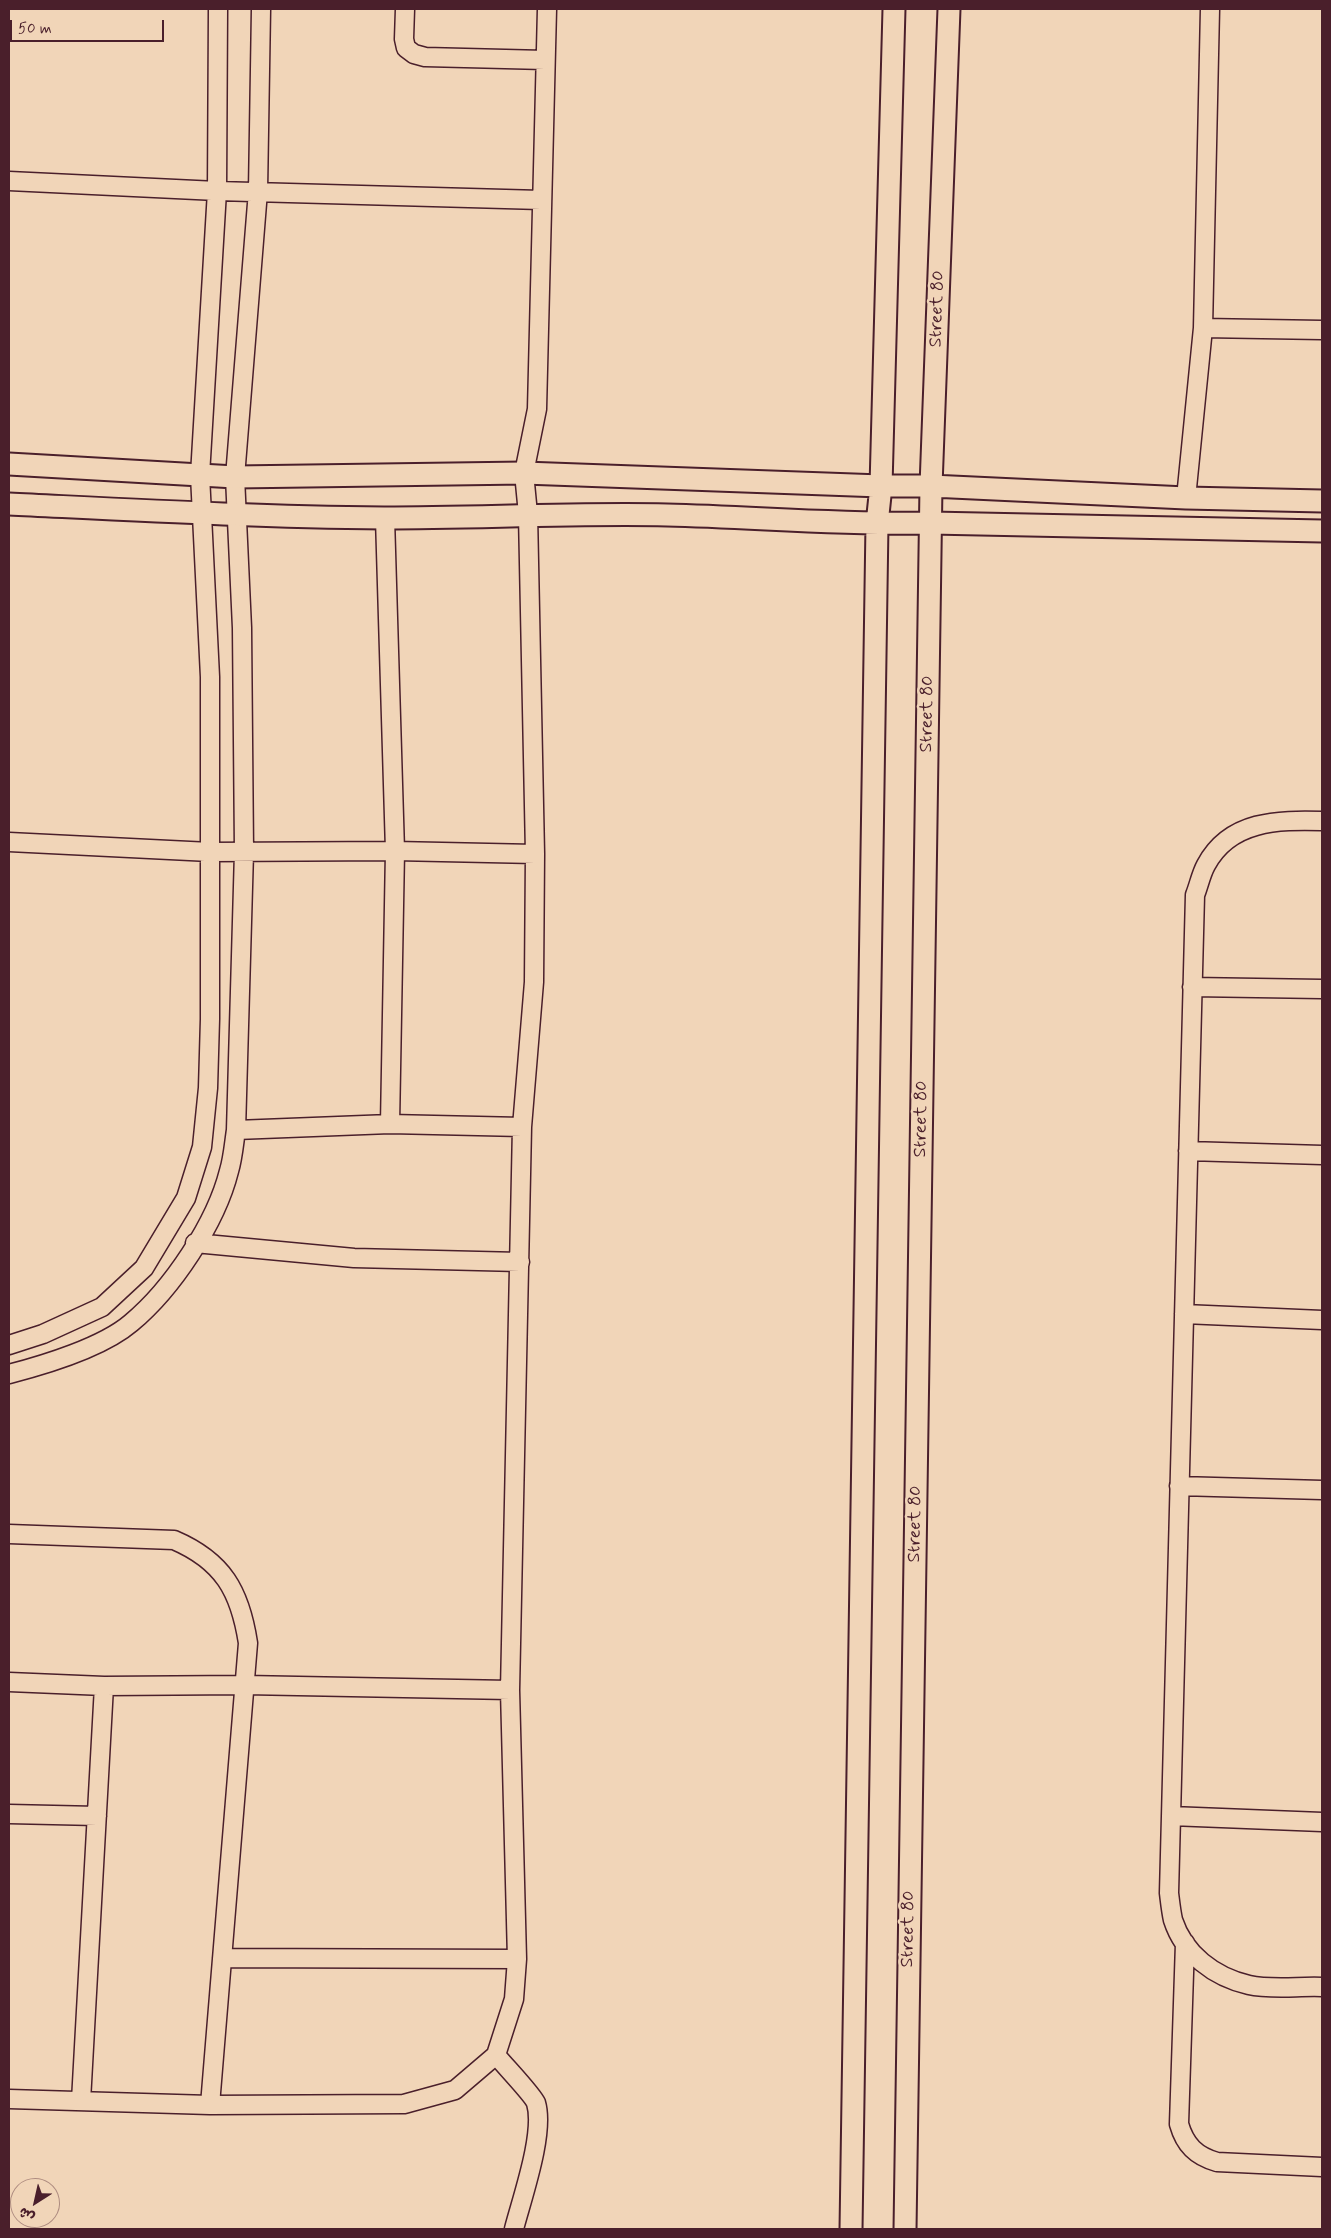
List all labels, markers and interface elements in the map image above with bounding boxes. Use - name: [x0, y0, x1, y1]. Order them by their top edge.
- scale bar: [12, 10, 166, 42]
- text: 50 m: [18, 19, 52, 39]
- street label: Street 80: [926, 270, 950, 348]
- street label: Street 80: [917, 675, 939, 753]
- street label: Street 80: [911, 1080, 933, 1158]
- street label: Street 80: [905, 1485, 927, 1563]
- street label: Street 80: [898, 1890, 920, 1968]
- north arrow: [10, 2178, 60, 2228]
- text: ش: [15, 2203, 38, 2226]

